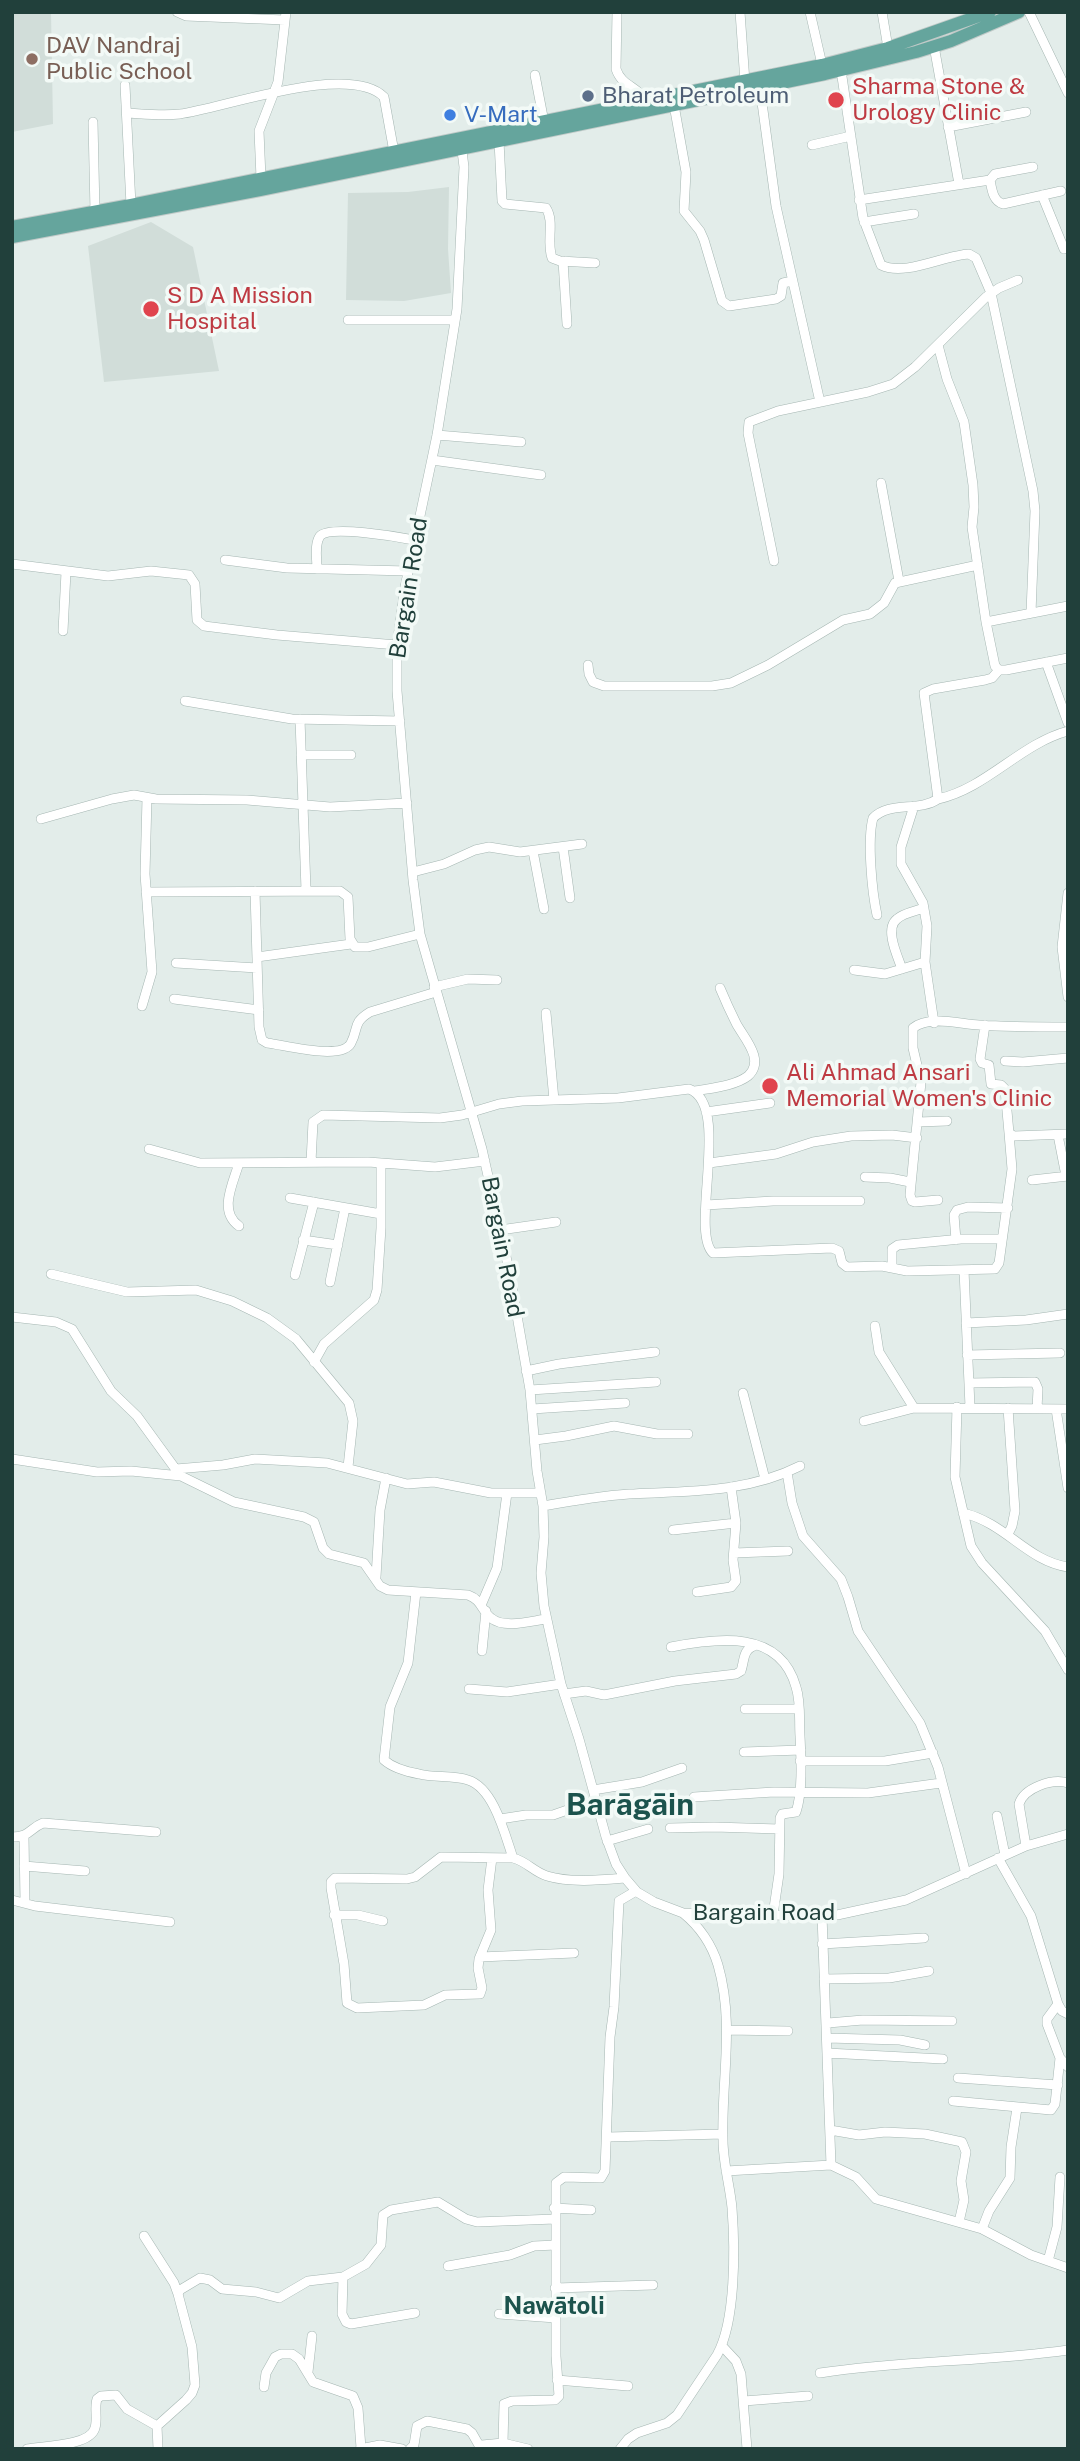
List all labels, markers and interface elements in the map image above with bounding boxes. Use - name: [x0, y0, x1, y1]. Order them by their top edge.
- place label: DAV Nandraj Public School: [46, 32, 192, 86]
- marker: DAV Nandraj Public School: [24, 51, 40, 67]
- place label: Sharma Stone & Urology Clinic: [852, 73, 1025, 127]
- place label: Bharat Petroleum: [602, 82, 789, 110]
- marker: Bharat Petroleum: [580, 88, 596, 104]
- marker: Sharma Stone & Urology Clinic: [826, 90, 846, 110]
- place label: V-Mart: [464, 101, 538, 129]
- marker: V-Mart: [442, 107, 458, 123]
- place label: S D A Mission Hospital: [167, 282, 313, 336]
- marker: S D A Mission Hospital: [141, 299, 161, 319]
- street label: Bargain Road: [384, 515, 434, 661]
- place label: Ali Ahmad Ansari Memorial Women's Clinic: [786, 1059, 1052, 1113]
- marker: Ali Ahmad Ansari Memorial Women's Clinic: [760, 1076, 780, 1096]
- street label: Bargain Road: [475, 1174, 529, 1320]
- district label: Barāgāin: [566, 1788, 694, 1824]
- street label: Bargain Road: [693, 1899, 835, 1927]
- district label: Nawātoli: [503, 2293, 605, 2321]

